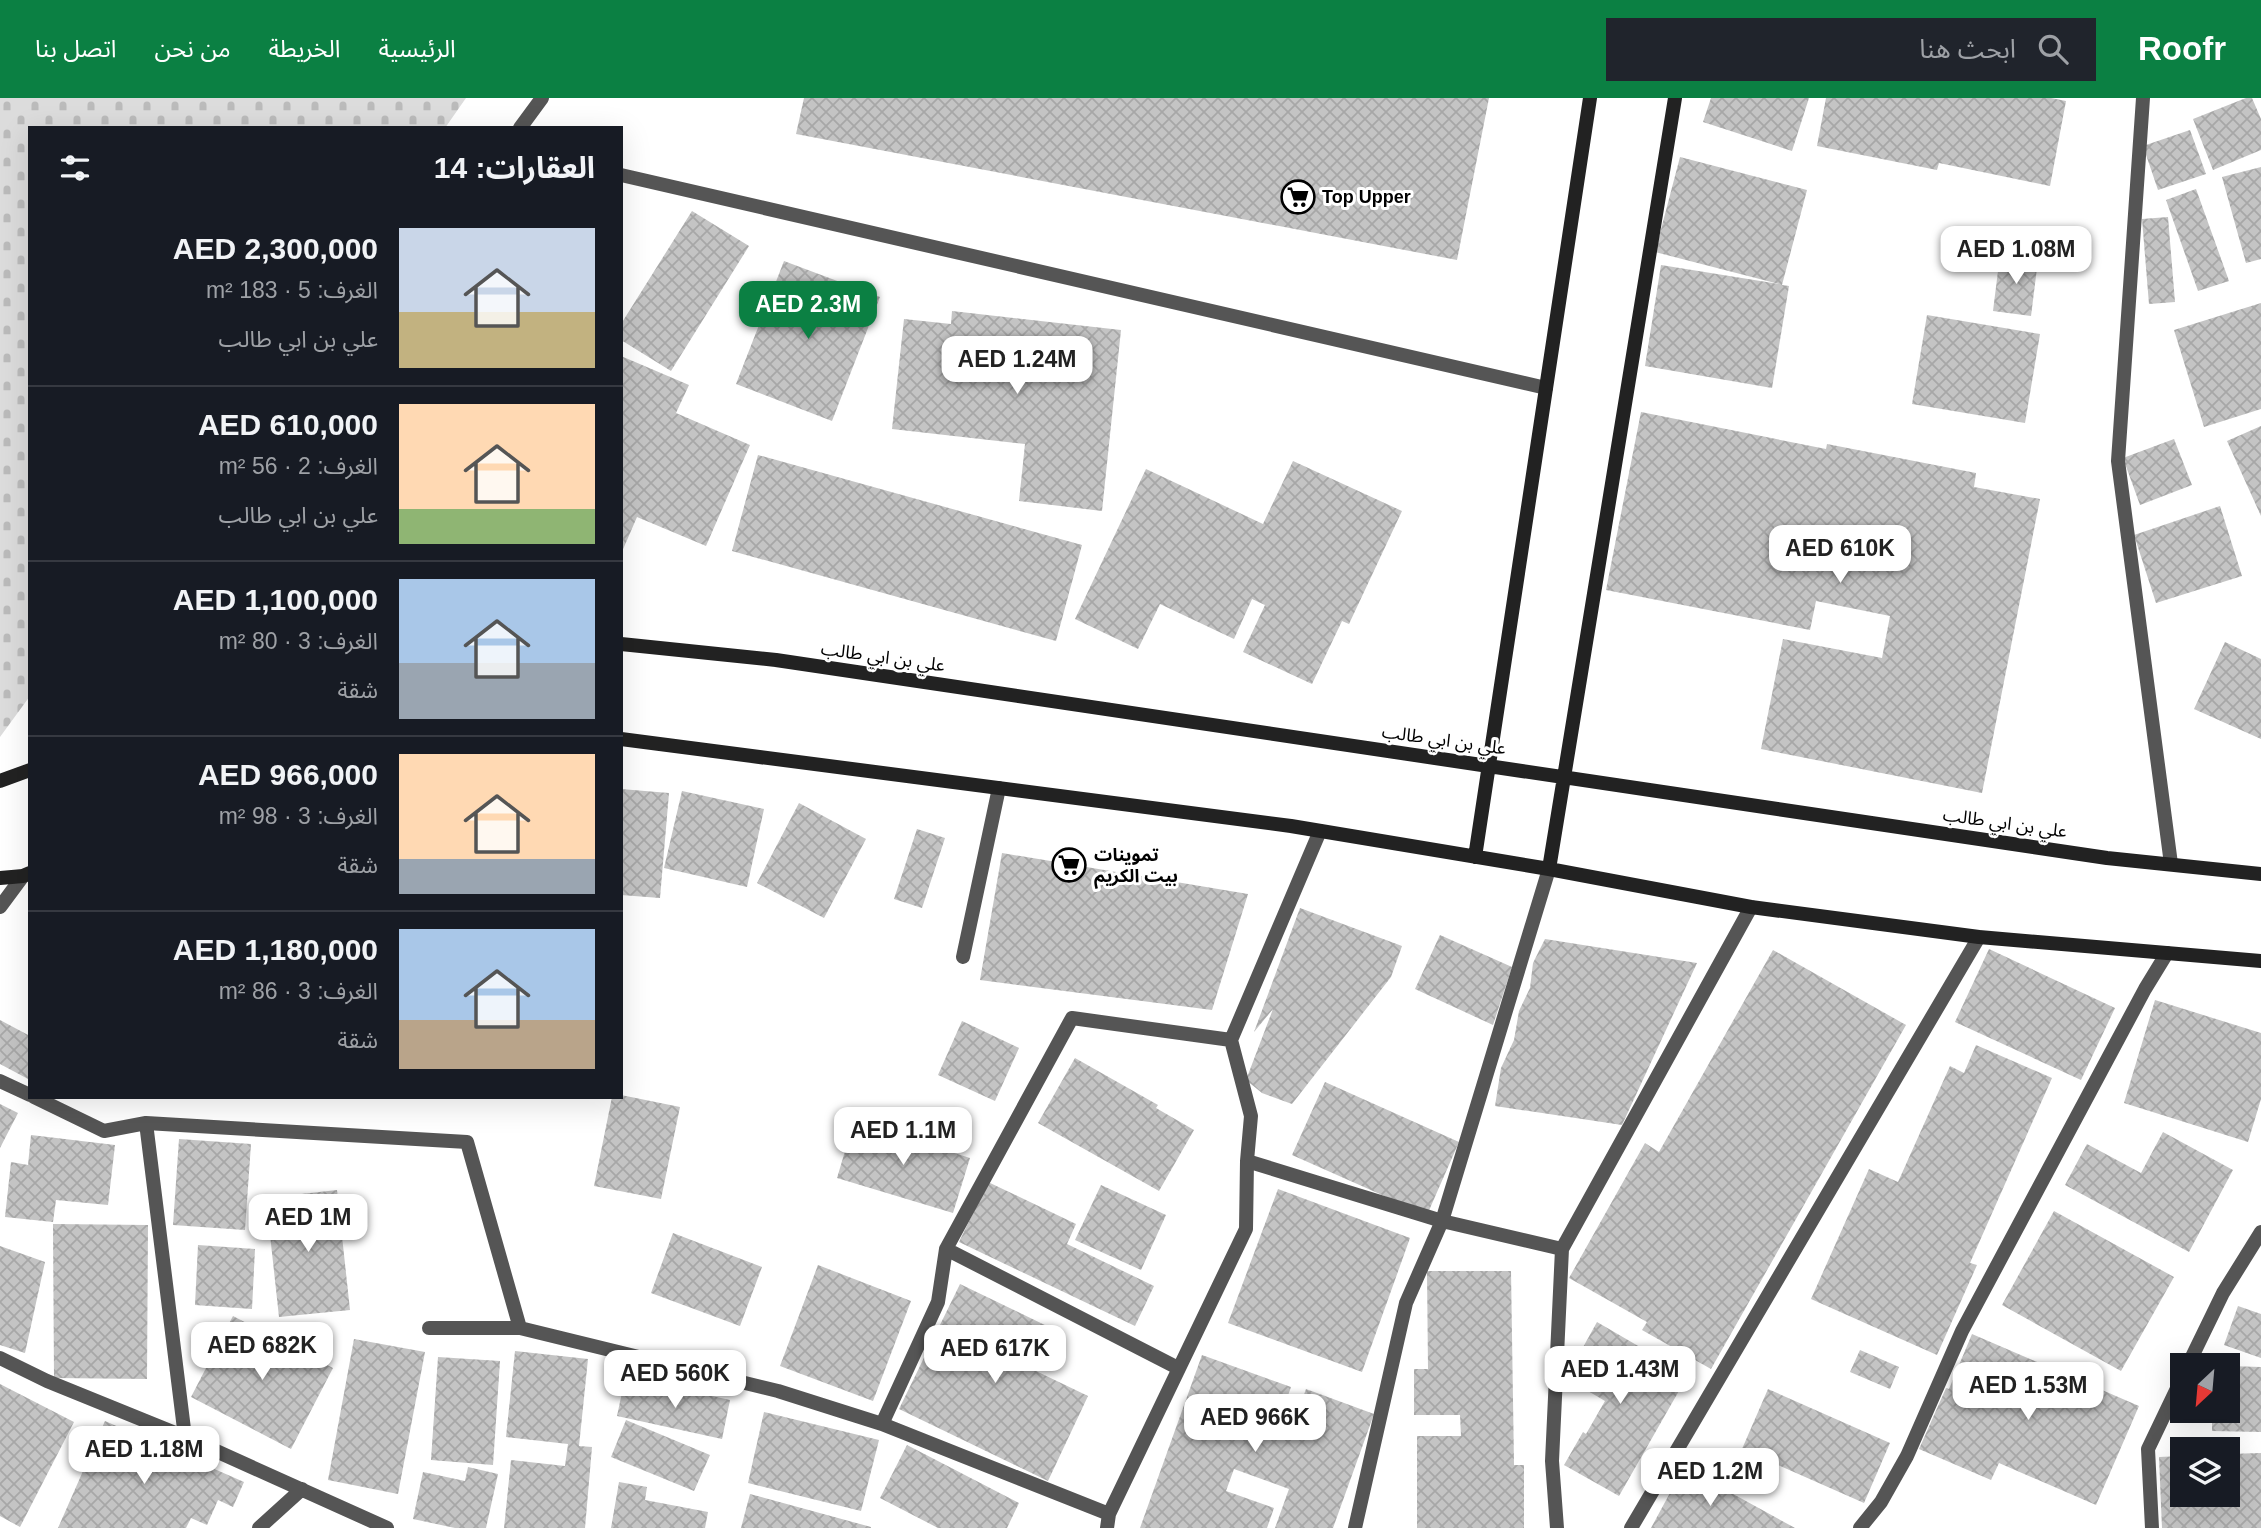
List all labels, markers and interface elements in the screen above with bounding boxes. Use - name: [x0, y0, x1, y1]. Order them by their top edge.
- search box: [1606, 18, 2096, 81]
- icon: search: [2034, 30, 2072, 68]
- text: Roofr: [2138, 30, 2226, 67]
- text: ابحث هنا: [1919, 34, 2016, 64]
- text: اتصل بنا: [35, 35, 117, 62]
- text: من نحن: [155, 35, 231, 62]
- text: الخريطة: [269, 35, 341, 62]
- text: الرئيسية: [379, 35, 456, 62]
- icon: filters: [56, 149, 94, 187]
- text: العقارات: 14: [434, 151, 595, 184]
- supermarket icon: Top Upper: [1279, 178, 1317, 216]
- place label: Top Upper: [1322, 187, 1411, 207]
- pin: AED 1.08M: [1936, 226, 2096, 286]
- text: AED 2,300,000: [173, 232, 378, 265]
- text: AED 1.08M: [1957, 236, 2075, 262]
- icon: home: [455, 256, 539, 340]
- text: الغرف: 5 · 183 m²: [206, 277, 378, 303]
- pin: AED 2.3M: [736, 282, 880, 341]
- text: AED 2.3M: [755, 291, 861, 317]
- text: علي بن ابي طالب: [218, 326, 378, 352]
- pin: AED 1.24M: [937, 336, 1097, 396]
- text: AED 1.24M: [958, 346, 1076, 372]
- text: AED 610,000: [198, 408, 378, 441]
- icon: home: [455, 432, 539, 516]
- text: الغرف: 2 · 56 m²: [219, 453, 378, 479]
- text: علي بن ابي طالب: [218, 502, 378, 528]
- pin: AED 610K: [1768, 526, 1912, 585]
- text: AED 610K: [1785, 535, 1895, 561]
- text: AED 1,100,000: [173, 583, 378, 616]
- icon: home: [455, 607, 539, 691]
- text: الغرف: 3 · 80 m²: [219, 628, 378, 654]
- street label: علي بن ابي طالب: [819, 638, 946, 679]
- text: شقة: [337, 677, 378, 703]
- street label: علي بن ابي طالب: [1380, 721, 1507, 762]
- text: AED 966,000: [198, 758, 378, 791]
- icon: home: [455, 782, 539, 866]
- text: الغرف: 3 · 98 m²: [219, 803, 378, 829]
- street label: علي بن ابي طالب: [1941, 804, 2068, 845]
- place label: تموينات بيت الكريم: [1094, 845, 1178, 889]
- supermarket icon: تموينات بيت الكريم: [1050, 846, 1088, 884]
- text: شقة: [337, 852, 378, 878]
- text: AED 1,180,000: [173, 933, 378, 966]
- icon: home: [455, 957, 539, 1041]
- text: الغرف: 3 · 86 m²: [219, 978, 378, 1004]
- text: شقة: [337, 1027, 378, 1053]
- pin: AED 1.1M: [831, 1108, 975, 1167]
- text: AED 1.1M: [850, 1117, 956, 1143]
- pin: AED 1M: [251, 1194, 365, 1254]
- text: AED 1M: [265, 1204, 351, 1230]
- pin: AED 682K: [190, 1322, 334, 1382]
- pin: AED 617K: [923, 1326, 1067, 1385]
- text: AED 682K: [207, 1332, 317, 1358]
- text: AED 617K: [940, 1335, 1050, 1361]
- pin: AED 1.43M: [1540, 1346, 1700, 1406]
- pin: AED 560K: [603, 1350, 747, 1410]
- north arrow: [2170, 1353, 2240, 1423]
- map controls: [2170, 1353, 2240, 1507]
- text: AED 1.43M: [1561, 1356, 1679, 1382]
- text: AED 560K: [620, 1360, 730, 1386]
- pin: AED 1.53M: [1948, 1362, 2108, 1422]
- text: AED 1.53M: [1969, 1372, 2087, 1398]
- pin: AED 966K: [1183, 1394, 1327, 1454]
- text: AED 966K: [1200, 1404, 1310, 1430]
- pin: AED 1.18M: [64, 1426, 224, 1486]
- text: AED 1.18M: [85, 1436, 203, 1462]
- button: layers: [2170, 1437, 2240, 1507]
- pin: AED 1.2M: [1638, 1448, 1782, 1508]
- text: AED 1.2M: [1657, 1458, 1763, 1484]

